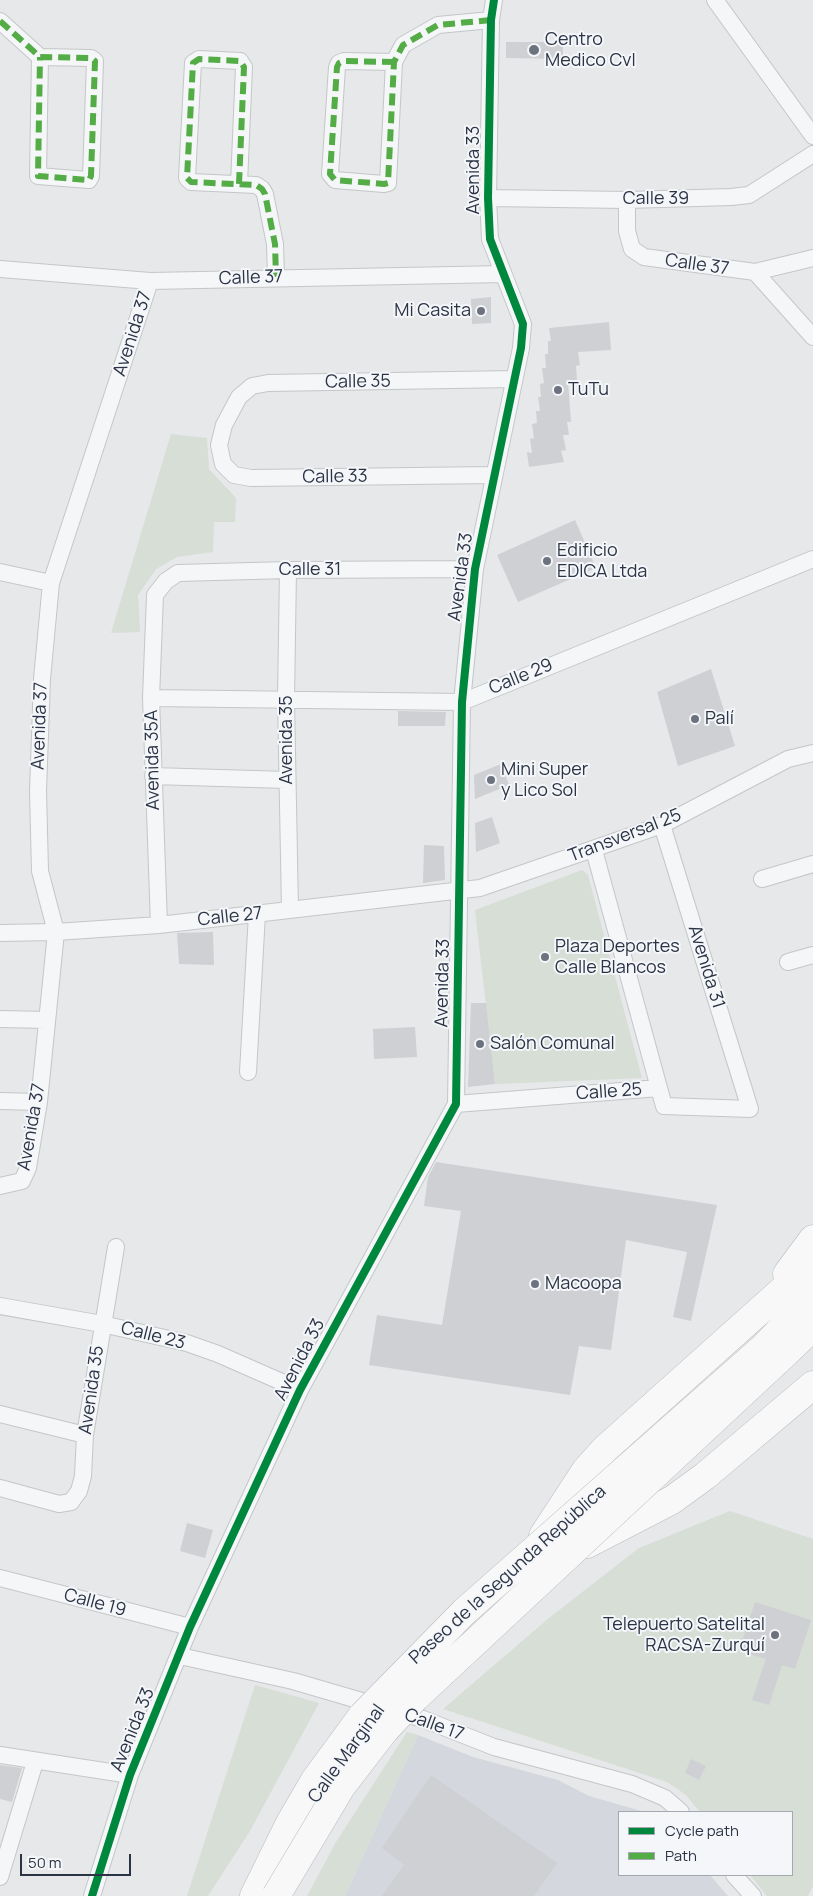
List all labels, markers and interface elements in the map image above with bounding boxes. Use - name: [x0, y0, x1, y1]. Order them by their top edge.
- place label: Centro Medico Cvl: [545, 29, 636, 72]
- marker: Centro Medico Cvl: [527, 43, 541, 57]
- street label: Avenida 33: [463, 126, 485, 214]
- street label: Calle 39: [623, 188, 689, 210]
- street label: Calle 37: [664, 250, 730, 280]
- street label: Calle 37: [218, 266, 284, 290]
- street label: Avenida 37: [109, 289, 157, 379]
- place label: Mi Casita: [394, 300, 471, 322]
- marker: Mi Casita: [475, 305, 487, 317]
- street label: Calle 35: [325, 371, 391, 393]
- place label: TuTu: [568, 379, 609, 401]
- marker: TuTu: [552, 384, 564, 396]
- street label: Calle 33: [302, 466, 368, 488]
- street label: Avenida 33: [444, 532, 478, 622]
- place label: Edificio EDICA Ltda: [557, 540, 647, 582]
- marker: Edificio EDICA Ltda: [541, 555, 553, 567]
- street label: Calle 31: [279, 559, 341, 581]
- street label: Calle 29: [486, 654, 556, 700]
- street label: Avenida 37: [28, 682, 52, 770]
- street label: Avenida 35: [276, 695, 298, 785]
- place label: Palí: [705, 708, 734, 730]
- street label: Avenida 35A: [141, 710, 165, 810]
- marker: Palí: [689, 713, 701, 725]
- place label: Mini Super y Lico Sol: [501, 759, 588, 802]
- marker: Mini Super y Lico Sol: [485, 774, 497, 786]
- street label: Transversal 25: [566, 805, 684, 867]
- street label: Calle 27: [197, 903, 263, 931]
- street label: Avenida 31: [683, 923, 729, 1011]
- place label: Plaza Deportes Calle Blancos: [555, 936, 680, 979]
- street label: Avenida 33: [431, 938, 455, 1028]
- marker: Plaza Deportes Calle Blancos: [539, 951, 551, 963]
- place label: Salón Comunal: [490, 1033, 615, 1055]
- marker: Salón Comunal: [474, 1038, 486, 1050]
- street label: Calle 25: [575, 1079, 643, 1105]
- street label: Avenida 37: [14, 1082, 50, 1172]
- place label: Macoopa: [545, 1273, 622, 1295]
- marker: Macoopa: [529, 1278, 541, 1290]
- street label: Avenida 33: [270, 1316, 330, 1404]
- street label: Calle 23: [119, 1318, 187, 1354]
- street label: Avenida 35: [75, 1344, 109, 1436]
- street label: Paseo de la Segunda República: [405, 1481, 611, 1669]
- street label: Calle 19: [61, 1584, 129, 1622]
- place label: Telepuerto Satelital RACSA-Zurquí: [603, 1614, 765, 1656]
- marker: Telepuerto Satelital RACSA-Zurquí: [769, 1629, 781, 1641]
- street label: Avenida 33: [106, 1685, 160, 1775]
- street label: Calle Marginal: [304, 1701, 390, 1807]
- street label: Calle 17: [401, 1704, 467, 1746]
- legend: [618, 1811, 793, 1876]
- text: Cycle path: [665, 1820, 739, 1841]
- scale bar: [22, 1844, 134, 1876]
- text: Path: [665, 1845, 697, 1866]
- text: 50 m: [28, 1852, 62, 1873]

